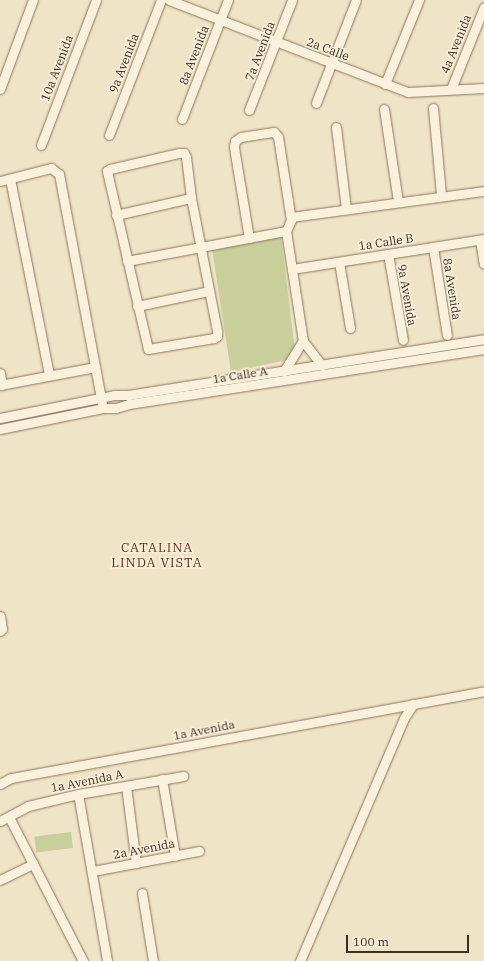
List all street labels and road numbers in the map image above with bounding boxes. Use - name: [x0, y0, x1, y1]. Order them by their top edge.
- street label: 4a Avenida: [438, 12, 474, 76]
- street label: 7a Avenida: [242, 19, 278, 83]
- street label: 8a Avenida: [176, 23, 212, 87]
- street label: 9a Avenida: [106, 31, 142, 95]
- street label: 10a Avenida: [38, 33, 76, 103]
- street label: 2a Calle: [305, 34, 351, 64]
- street label: 1a Calle B: [358, 231, 414, 253]
- street label: 8a Avenida: [440, 257, 464, 321]
- street label: 9a Avenida: [394, 263, 420, 327]
- street label: 1a Calle A: [212, 364, 268, 386]
- street label: 1a Avenida: [172, 717, 236, 743]
- street label: 1a Avenida A: [50, 767, 124, 795]
- street label: 2a Avenida: [112, 836, 176, 862]

